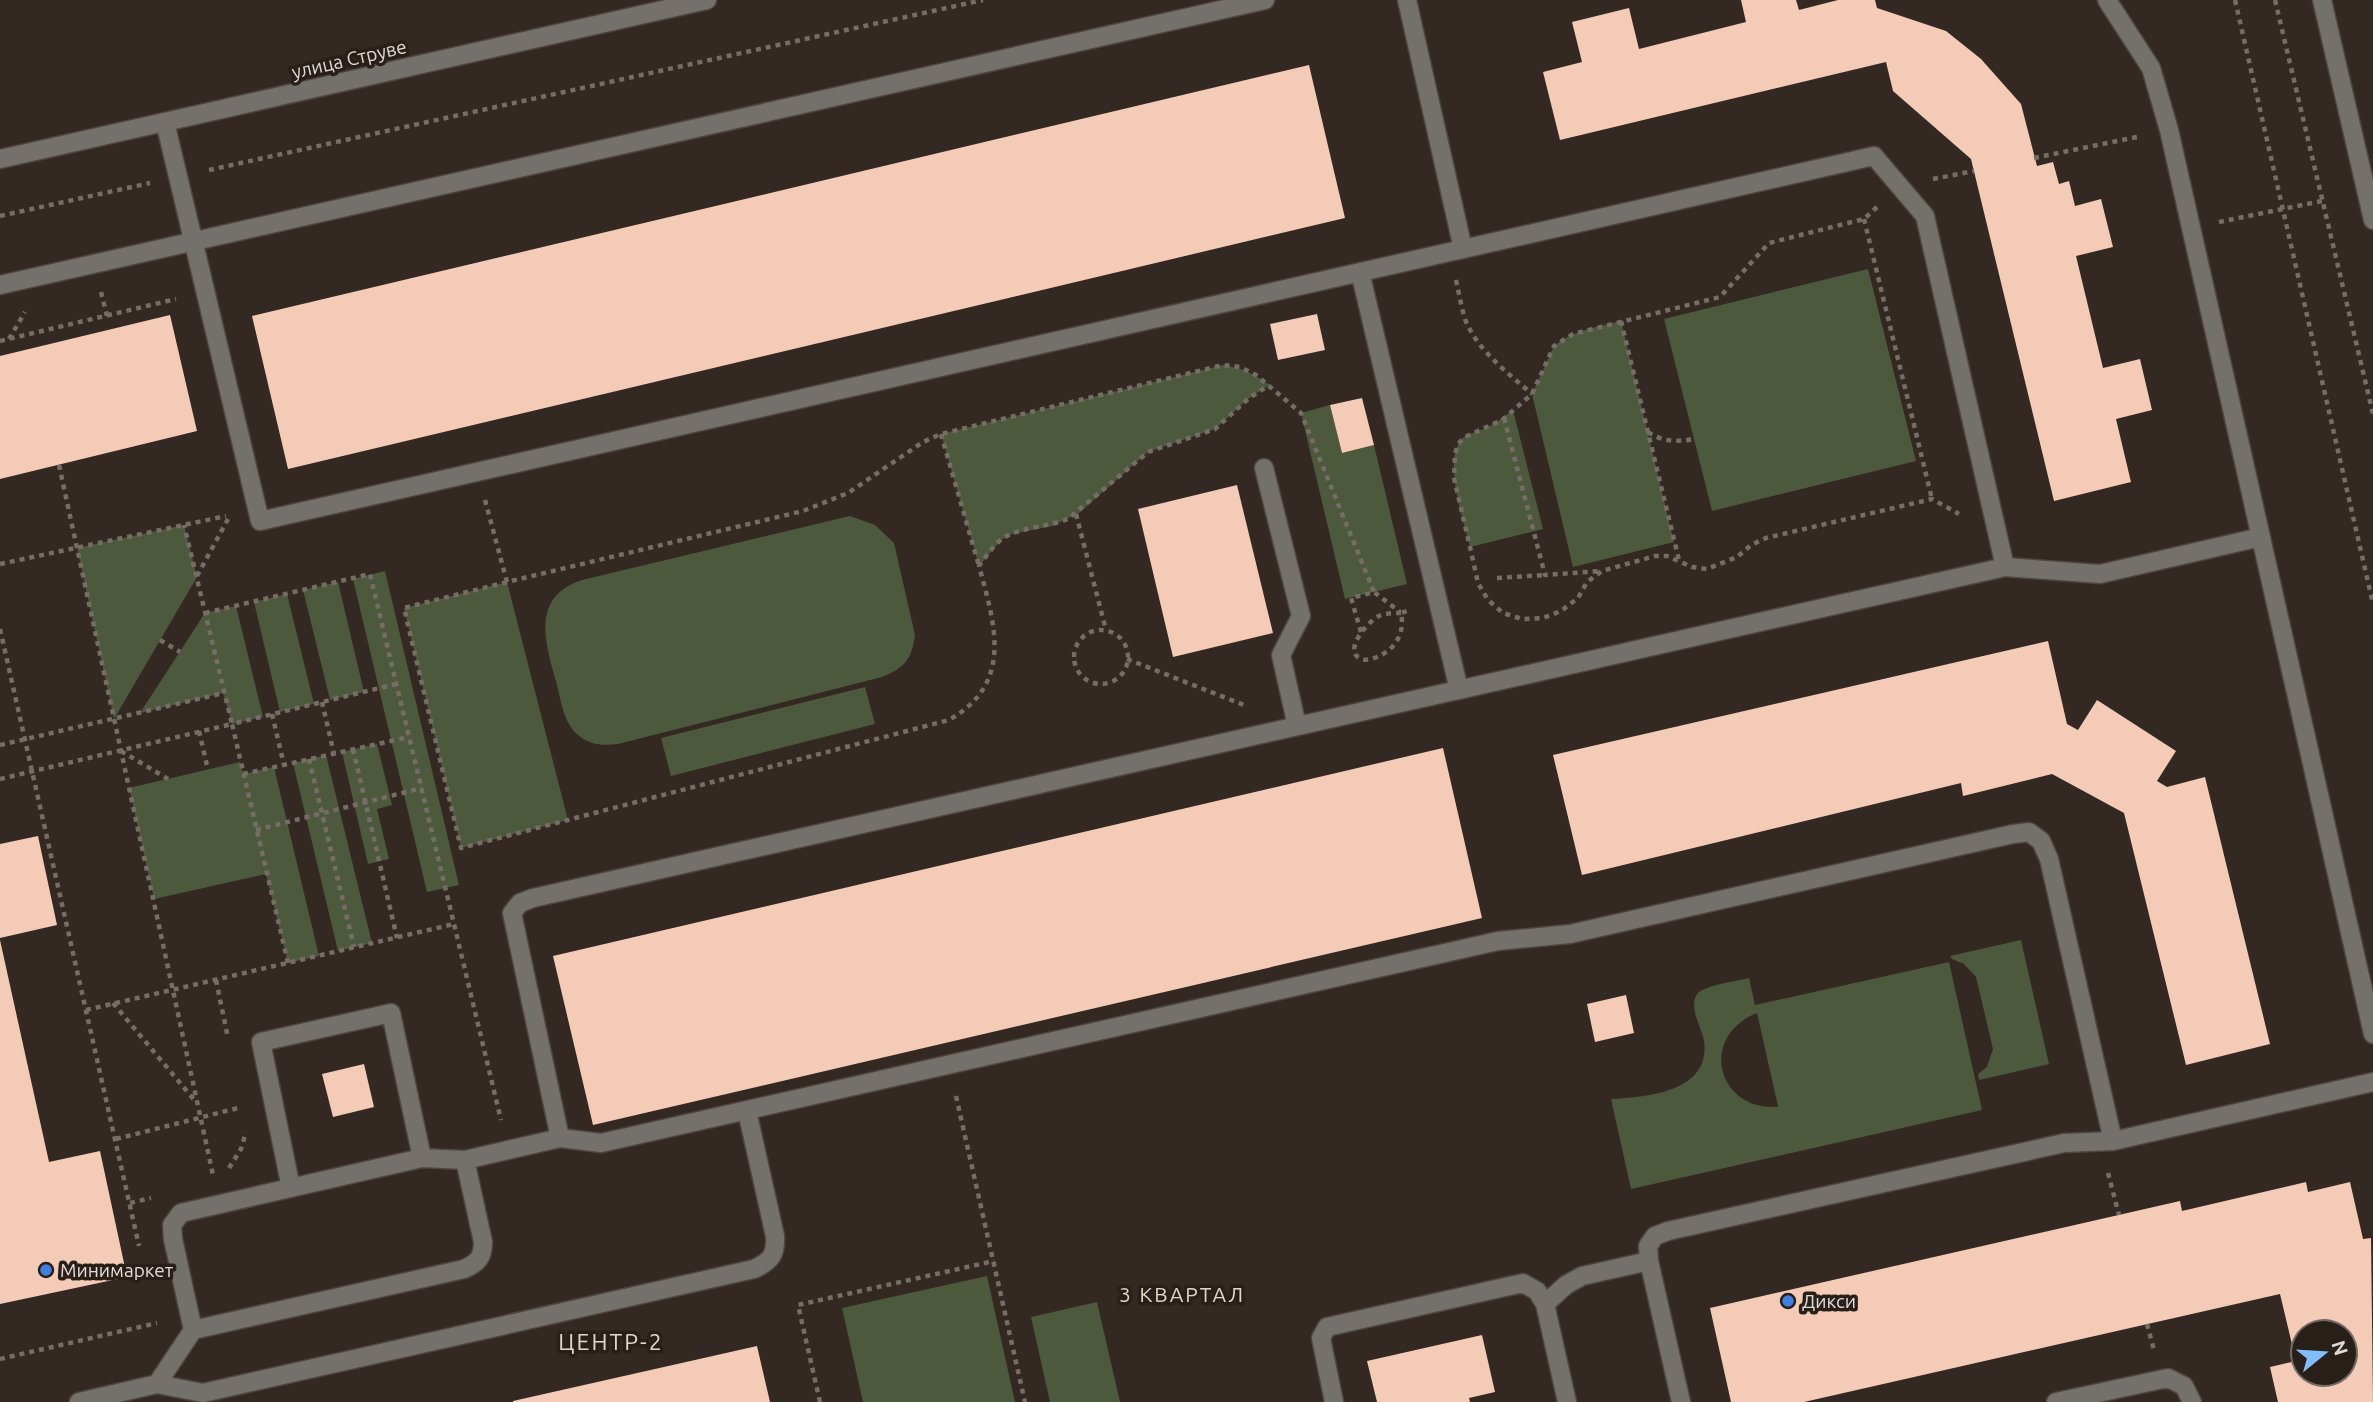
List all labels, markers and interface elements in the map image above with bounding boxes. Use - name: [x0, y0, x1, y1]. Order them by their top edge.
- street label: улица Струве: [289, 35, 409, 83]
- place label: Минимаркет: [60, 1259, 174, 1281]
- marker: Минимаркет: [38, 1262, 54, 1278]
- district label: 3 КВАРТАЛ: [1119, 1282, 1245, 1306]
- place label: Дикси: [1802, 1290, 1856, 1312]
- marker: Дикси: [1780, 1293, 1796, 1309]
- north arrow: [2289, 1318, 2359, 1388]
- district label: ЦЕНТР-2: [558, 1329, 664, 1354]
- text: N: [2328, 1338, 2353, 1358]

